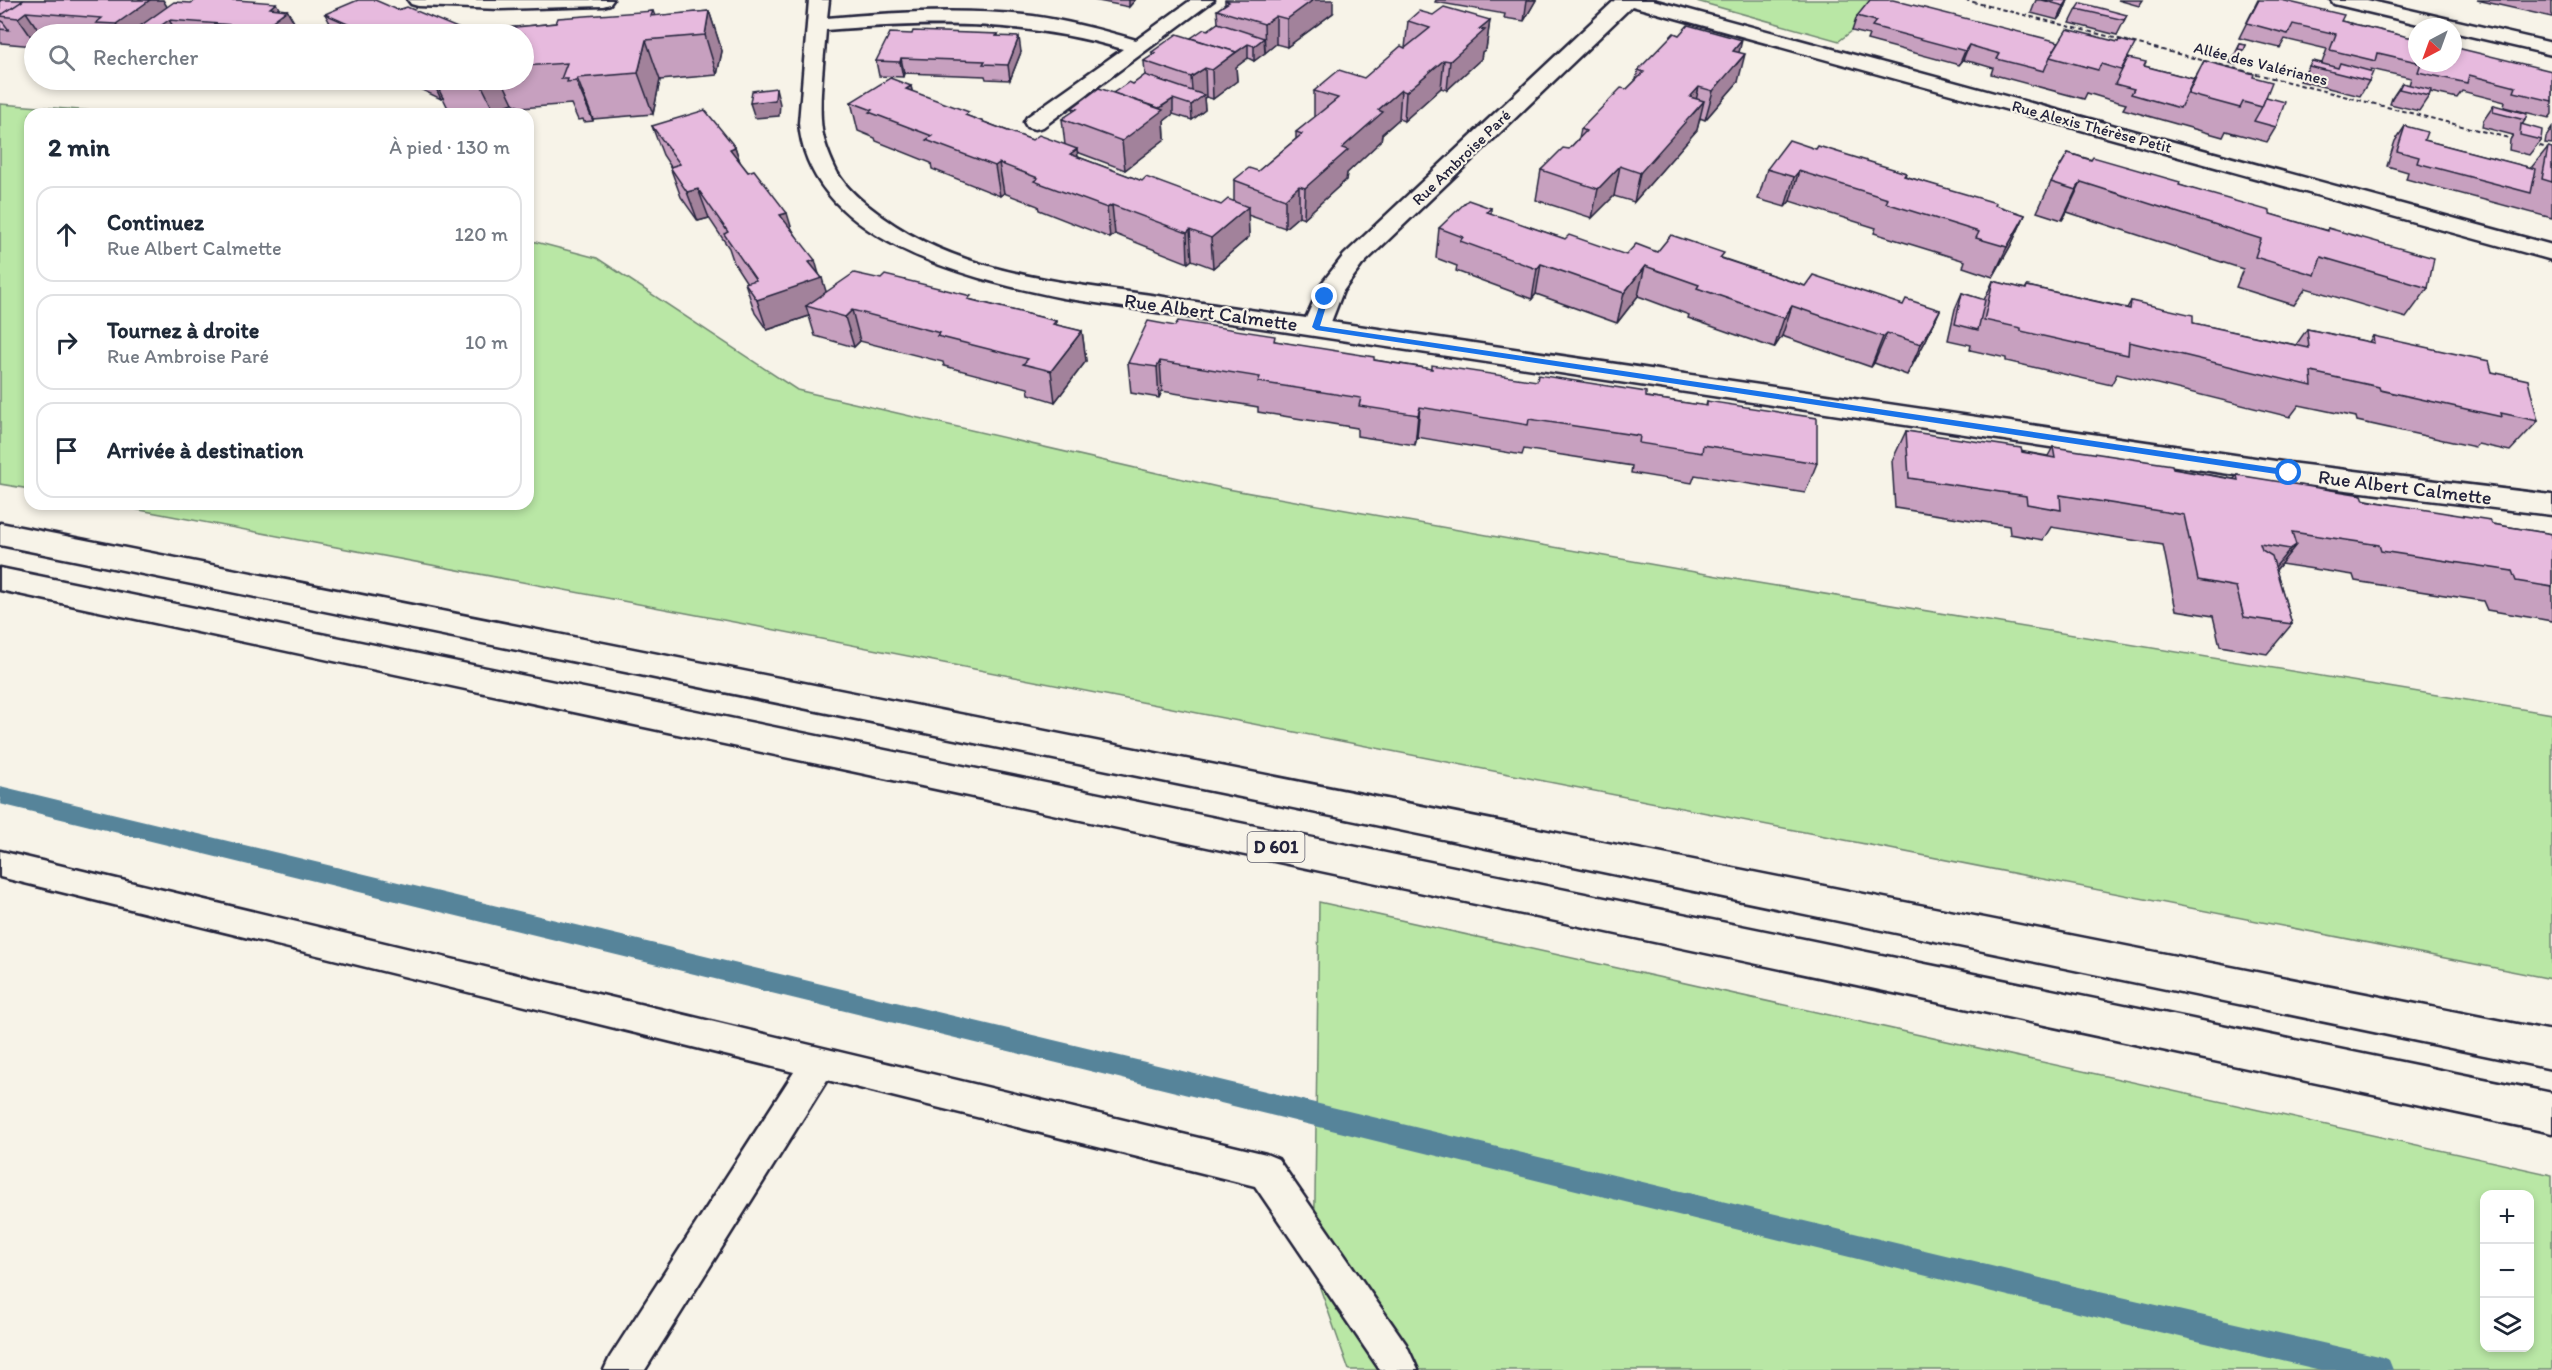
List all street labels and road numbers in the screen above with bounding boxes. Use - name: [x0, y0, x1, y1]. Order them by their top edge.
- street label: Allée des Valérianes: [2192, 38, 2330, 89]
- street label: Rue Alexis Thérèse Petit: [2010, 96, 2174, 157]
- street label: Rue Ambroise Paré: [1408, 105, 1515, 209]
- street label: Rue Albert Calmette: [1123, 288, 1299, 336]
- street label: Rue Albert Calmette: [2317, 464, 2493, 510]
- road number: D 601: [1248, 832, 1304, 862]

